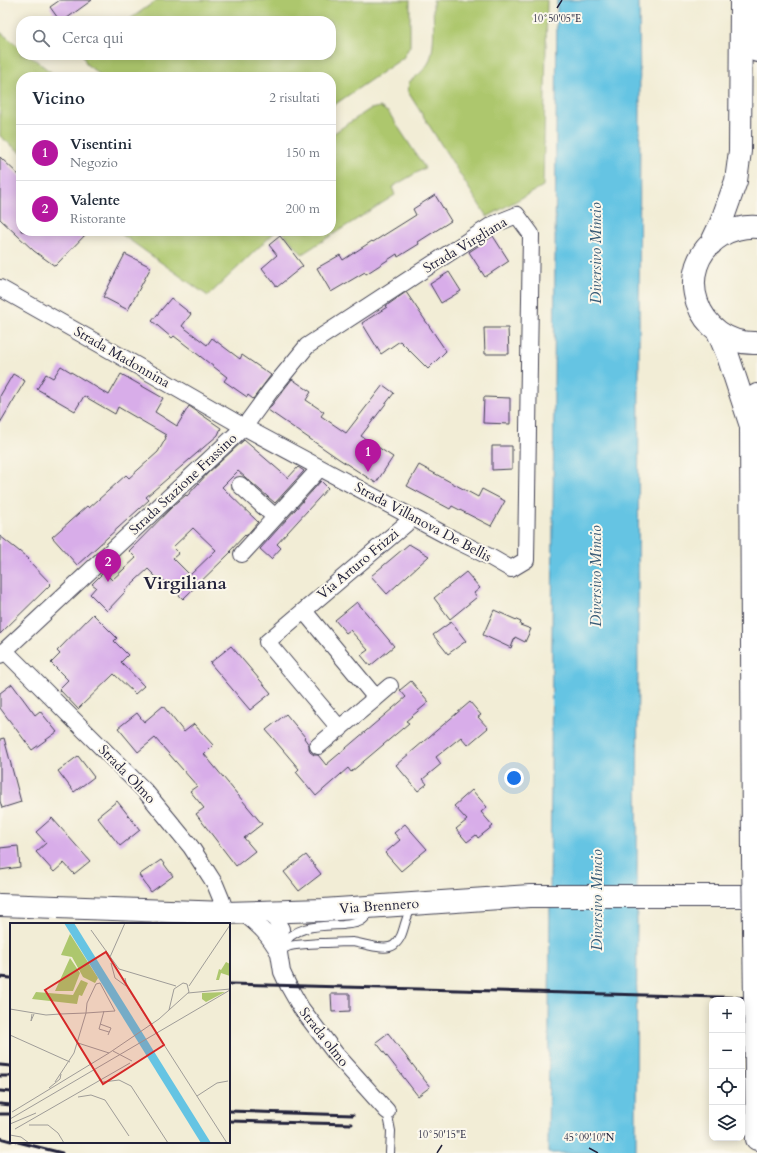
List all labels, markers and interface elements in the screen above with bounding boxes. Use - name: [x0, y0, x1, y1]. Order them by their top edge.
- text: 10°50'05"E: [533, 12, 581, 26]
- search box: [16, 16, 336, 60]
- icon: search: [30, 27, 52, 49]
- text: Cerca qui: [62, 28, 124, 48]
- text: Vicino: [32, 87, 85, 110]
- text: 2 risultati: [269, 89, 320, 107]
- text: Visentini: [70, 134, 132, 154]
- text: 1: [42, 144, 48, 162]
- text: 150 m: [286, 144, 320, 162]
- text: Negozio: [70, 154, 118, 172]
- text: Valente: [70, 190, 120, 210]
- text: 2: [42, 200, 48, 218]
- text: 200 m: [286, 200, 320, 218]
- water label: Diversivo Mincio: [586, 202, 606, 304]
- text: Ristorante: [70, 210, 126, 228]
- street label: Strada Virgliana: [420, 212, 510, 278]
- street label: Strada Madonnina: [70, 322, 174, 392]
- street label: Strada Stazione Frassino: [125, 429, 241, 539]
- pin: 1: [355, 439, 381, 472]
- street label: Strada Villanova De Bellis: [351, 478, 495, 566]
- street label: Via Arturo Frizzi: [313, 524, 403, 604]
- water label: Diversivo Mincio: [586, 525, 606, 627]
- pin: 2: [95, 549, 121, 582]
- district label: Virgiliana: [143, 571, 227, 596]
- street label: Strada Olmo: [94, 740, 160, 808]
- your location: [504, 768, 524, 788]
- water label: Diversivo Mincio: [587, 849, 607, 951]
- street label: Via Brennero: [338, 894, 420, 918]
- inset map: [10, 923, 230, 1143]
- map controls: [709, 997, 745, 1141]
- button: +: [709, 997, 745, 1033]
- street label: Strada olmo: [295, 1003, 353, 1071]
- button: −: [709, 1033, 745, 1069]
- button: locate: [709, 1069, 745, 1105]
- button: layers: [709, 1105, 745, 1141]
- text: 10°50'15"E: [418, 1128, 466, 1142]
- text: 45°09'10"N: [564, 1131, 615, 1145]

